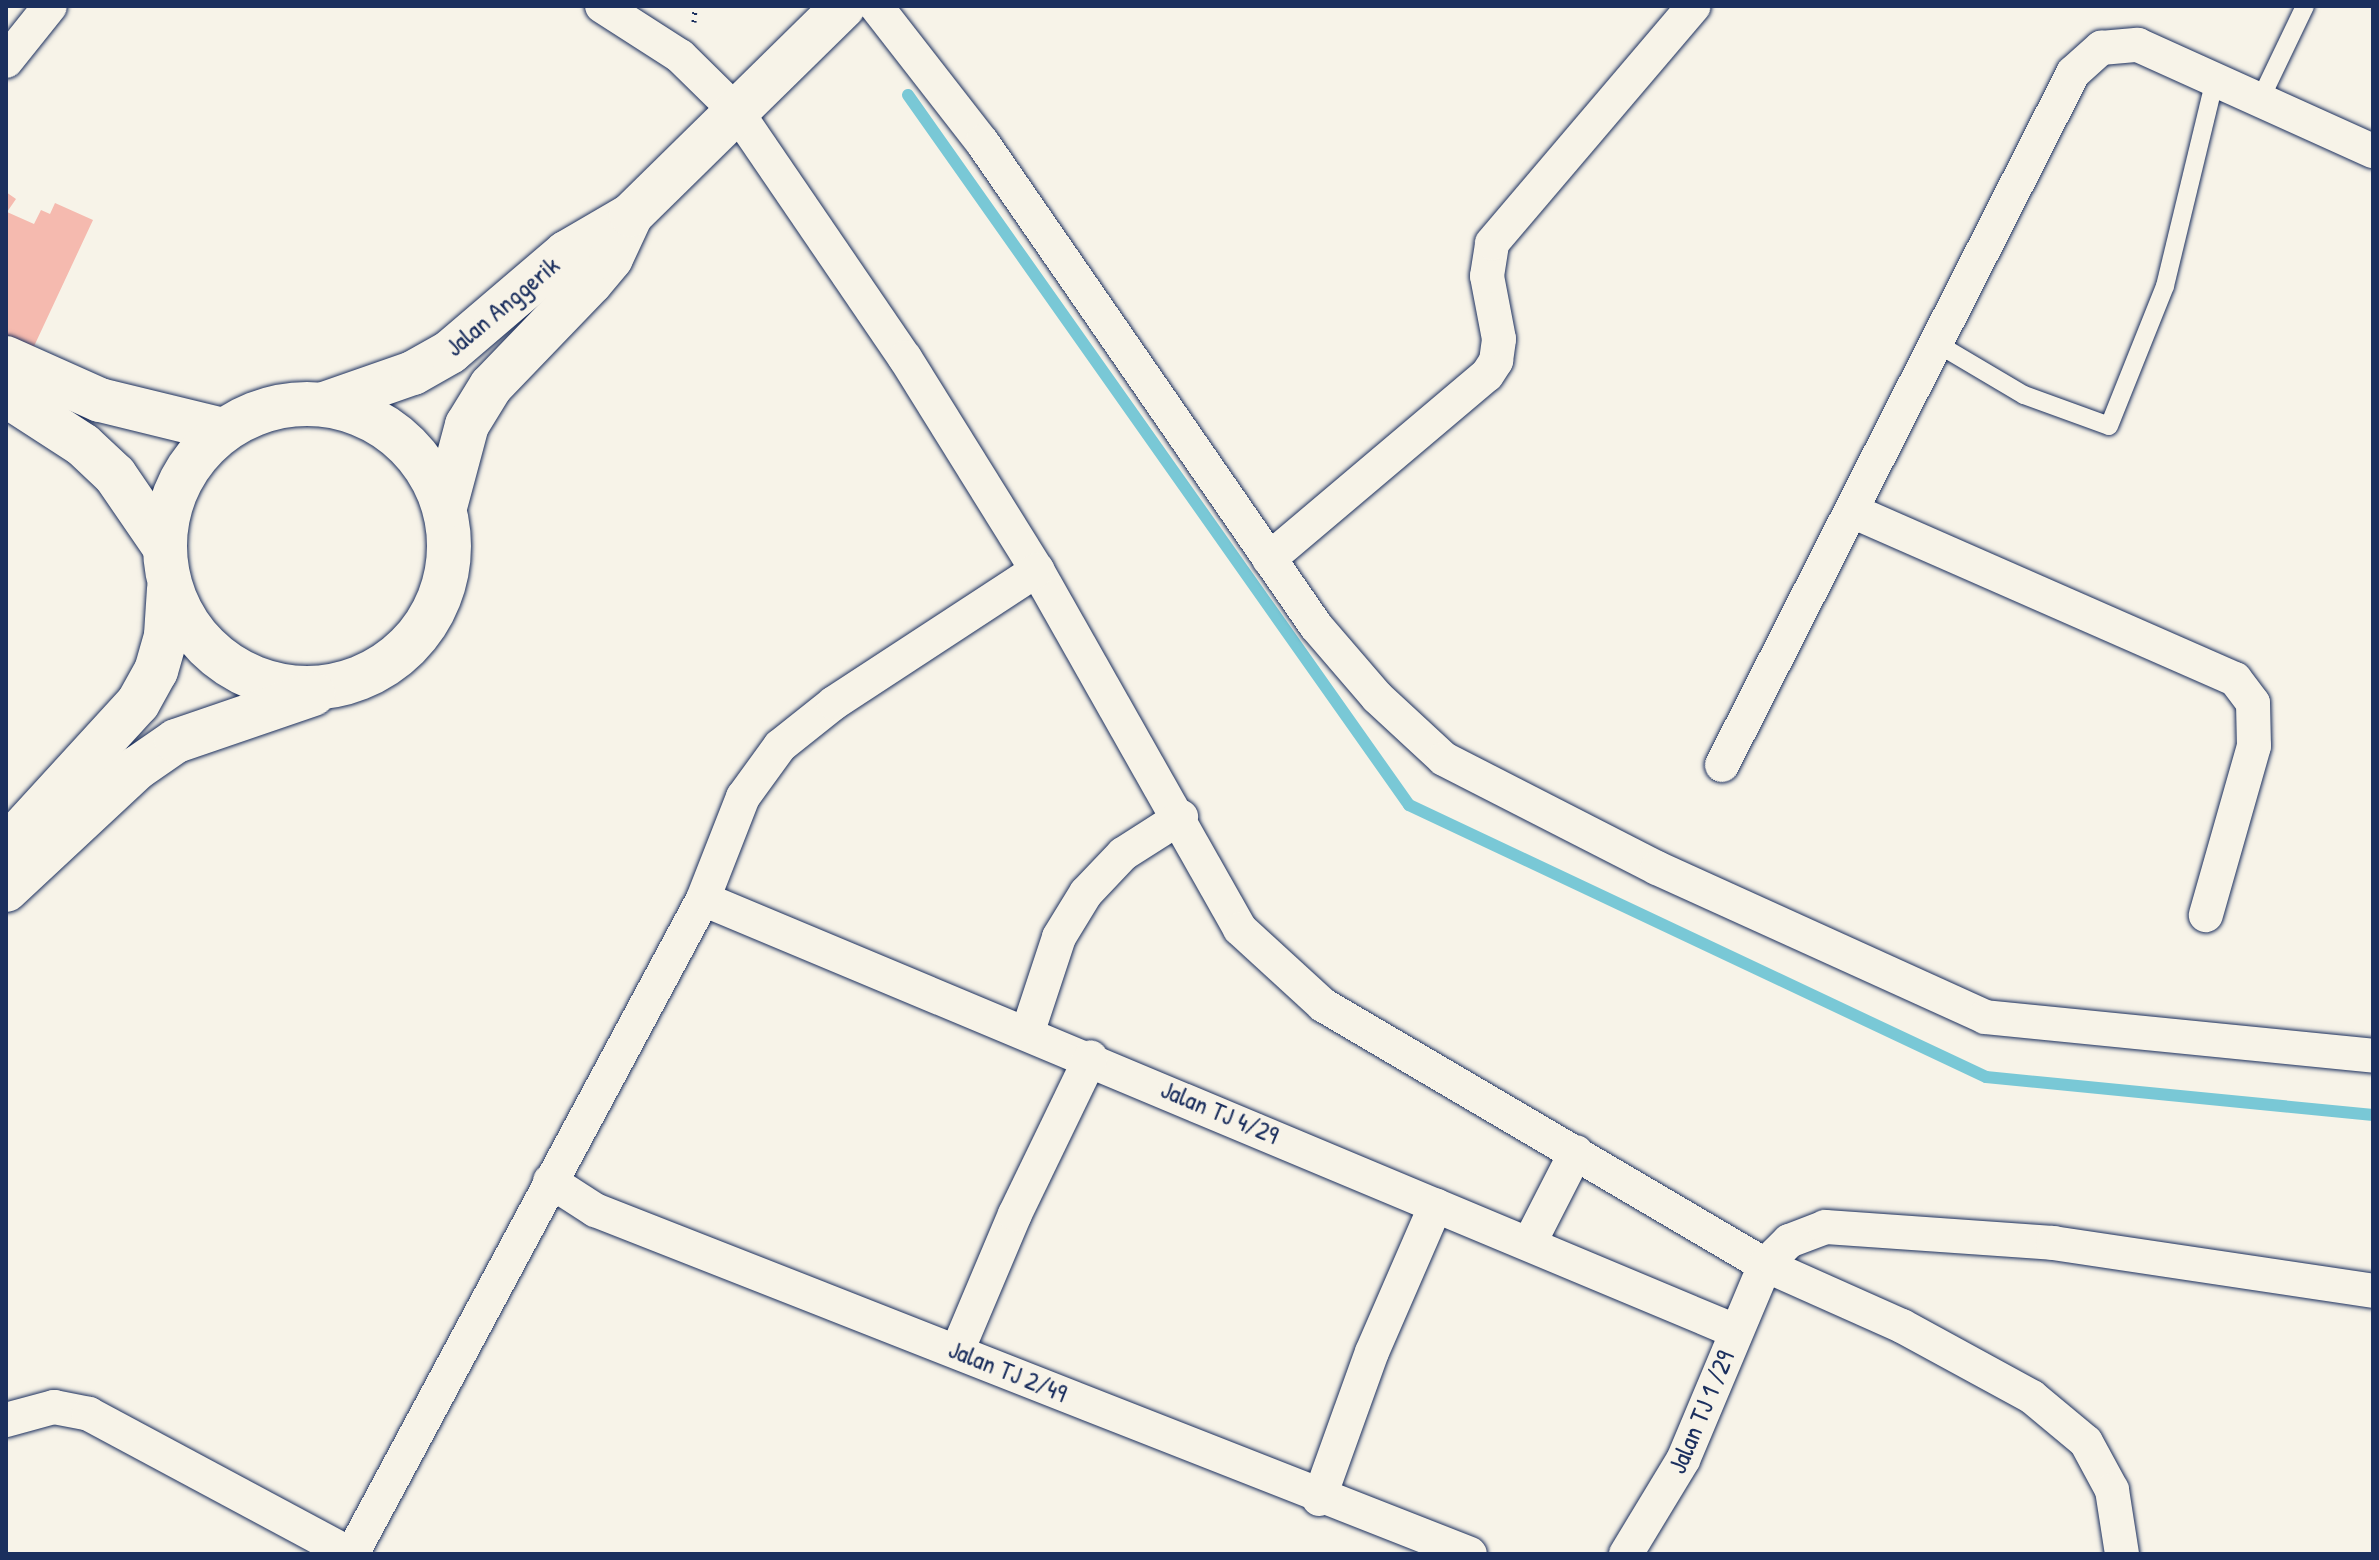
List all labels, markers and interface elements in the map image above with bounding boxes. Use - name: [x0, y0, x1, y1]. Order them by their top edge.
- street label: Jalan Anggerik: [439, 249, 565, 363]
- street label: Jalan TJ 4/29: [1156, 1073, 1284, 1151]
- street label: Jalan TJ 2/49: [944, 1333, 1072, 1409]
- street label: Jalan TJ 1 /29: [1661, 1346, 1741, 1478]

